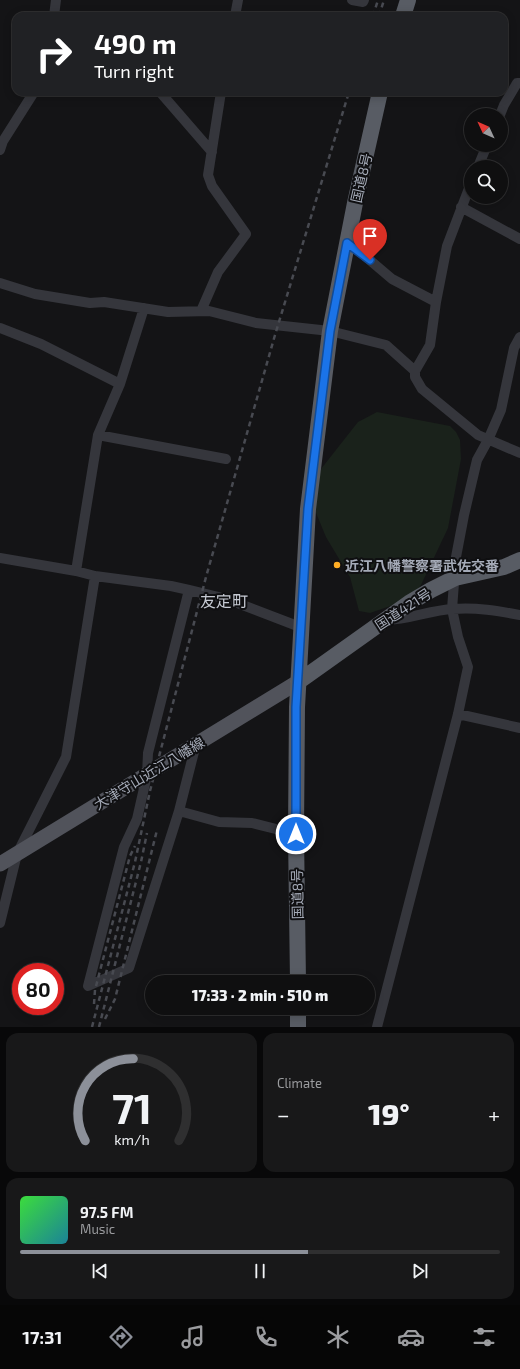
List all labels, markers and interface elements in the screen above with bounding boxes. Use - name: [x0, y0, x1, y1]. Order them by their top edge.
- text: 490 m: [94, 26, 177, 60]
- icon: right: [28, 28, 80, 80]
- text: Turn right: [94, 60, 174, 82]
- north arrow: [464, 108, 508, 152]
- map controls: [464, 108, 508, 204]
- street label: 国道8号: [347, 151, 375, 205]
- button: search: [464, 160, 508, 204]
- pin: [353, 219, 387, 260]
- icon: arrive: [359, 225, 381, 247]
- place label: 近江八幡警察署武佐交番: [345, 557, 499, 574]
- marker: 近江八幡警察署武佐交番: [332, 560, 342, 570]
- street label: 国道421号: [372, 584, 434, 634]
- district label: 友定町: [200, 591, 248, 610]
- street label: 大津守山近江八幡線: [91, 733, 207, 813]
- position arrow: [275, 813, 317, 855]
- street label: 国道8号: [288, 869, 306, 919]
- speed limit sign: 80: [12, 963, 64, 1015]
- text: 17:33 · 2 min · 510 m: [192, 986, 328, 1004]
- text: Climate: [277, 1075, 322, 1091]
- text: 71: [112, 1081, 151, 1131]
- text: 19°: [368, 1095, 410, 1131]
- text: −: [277, 1101, 290, 1127]
- text: +: [488, 1101, 500, 1127]
- text: km/h: [114, 1130, 149, 1147]
- text: 97.5 FM: [80, 1203, 133, 1221]
- text: Music: [80, 1221, 115, 1237]
- icon: previous: [89, 1260, 111, 1282]
- icon: pause: [249, 1260, 271, 1282]
- icon: next: [409, 1260, 431, 1282]
- icon: directions: [107, 1323, 135, 1351]
- icon: music: [179, 1323, 207, 1351]
- icon: phone: [252, 1323, 280, 1351]
- icon: climate: [324, 1323, 352, 1351]
- icon: car: [397, 1323, 425, 1351]
- icon: filters: [470, 1323, 498, 1351]
- text: 17:31: [22, 1326, 62, 1348]

